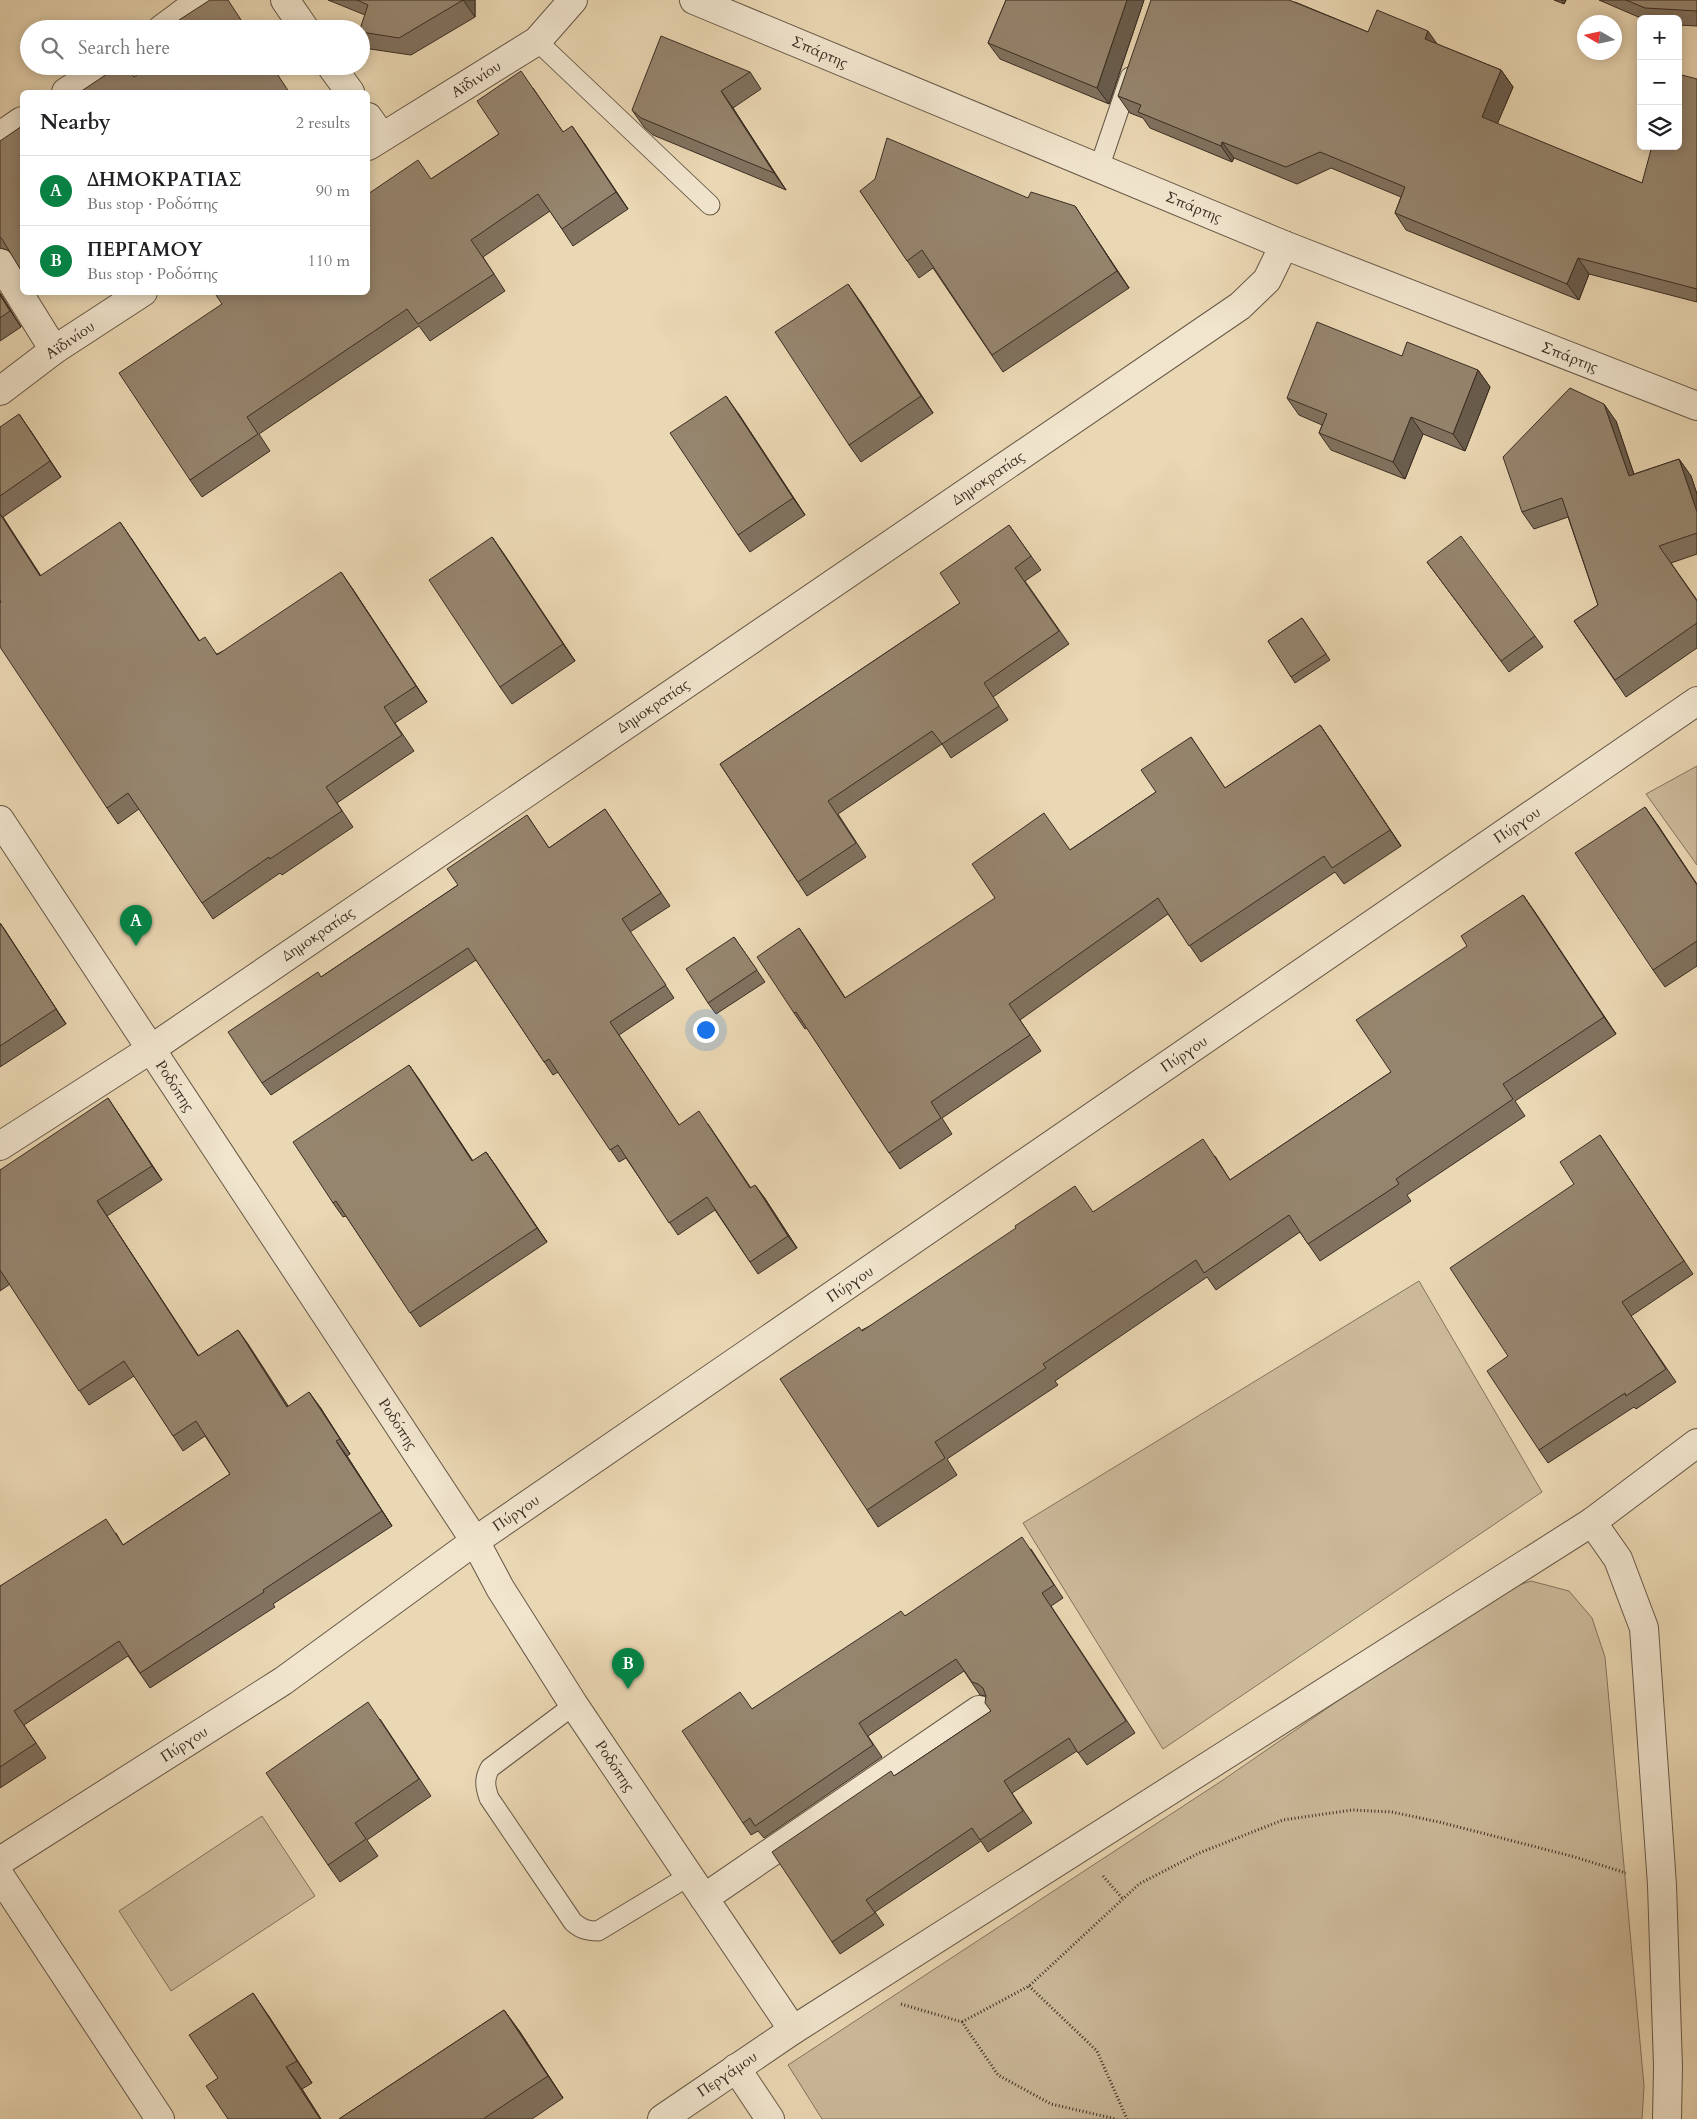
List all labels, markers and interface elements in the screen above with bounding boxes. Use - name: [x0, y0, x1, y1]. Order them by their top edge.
- north arrow: [1577, 15, 1622, 60]
- map controls: [1637, 15, 1682, 150]
- button: +: [1637, 15, 1682, 60]
- search box: [20, 20, 370, 75]
- street label: Σπάρτης: [789, 31, 852, 73]
- icon: search: [38, 34, 66, 62]
- text: Search here: [78, 35, 170, 61]
- street label: Αϊδινίου: [447, 56, 505, 102]
- button: −: [1637, 60, 1682, 105]
- button: layers: [1637, 105, 1682, 150]
- text: Nearby: [40, 108, 111, 137]
- text: 2 results: [296, 112, 350, 134]
- text: ΔΗΜΟΚΡΑΤΙΑΣ: [87, 167, 242, 193]
- text: A: [50, 180, 62, 202]
- text: 90 m: [316, 180, 350, 202]
- street label: Σπάρτης: [1163, 187, 1226, 228]
- text: Bus stop · Ροδόπης: [87, 193, 218, 215]
- text: ΠΕΡΓΑΜΟΥ: [87, 237, 203, 263]
- text: B: [50, 250, 62, 272]
- text: 110 m: [308, 250, 350, 272]
- text: Bus stop · Ροδόπης: [87, 263, 218, 285]
- street label: Αϊδινίου: [41, 316, 99, 364]
- street label: Σπάρτης: [1539, 337, 1602, 377]
- street label: Δημοκρατίας: [948, 446, 1029, 510]
- street label: Δημοκρατίας: [613, 674, 694, 738]
- street label: Πύργου: [1490, 802, 1545, 848]
- street label: Δημοκρατίας: [278, 902, 359, 966]
- pin: A: [120, 905, 152, 946]
- your location: [693, 1017, 719, 1043]
- street label: Πύργου: [1157, 1031, 1212, 1077]
- street label: Ροδόπης: [151, 1056, 199, 1116]
- street label: Πύργου: [823, 1261, 878, 1307]
- street label: Ροδόπης: [374, 1394, 422, 1454]
- street label: Πύργου: [489, 1490, 544, 1536]
- pin: B: [612, 1648, 644, 1689]
- street label: Πύργου: [156, 1721, 212, 1767]
- street label: Ροδόπης: [591, 1736, 640, 1796]
- street label: Περγάμου: [693, 2046, 761, 2101]

